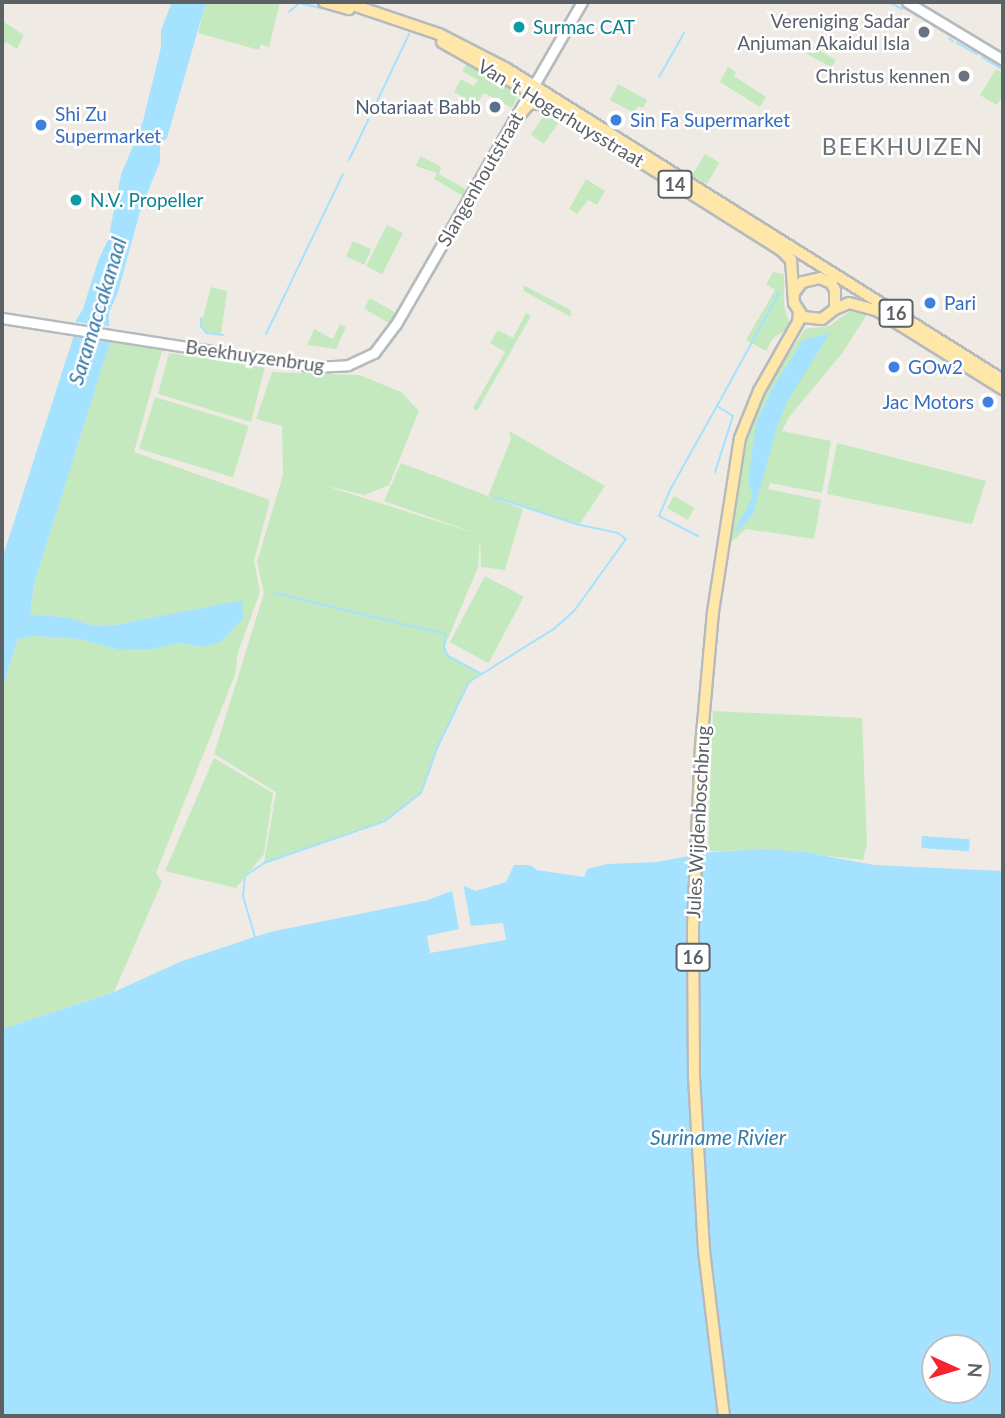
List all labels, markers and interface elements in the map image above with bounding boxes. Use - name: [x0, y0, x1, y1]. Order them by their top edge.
- place label: Vereniging Sadar Anjuman Akaidul Isla: [737, 10, 910, 54]
- place label: Surmac CAT: [533, 16, 635, 38]
- marker: Surmac CAT: [511, 19, 527, 35]
- marker: Vereniging Sadar Anjuman Akaidul Isla: [916, 24, 932, 40]
- street label: Van 't Hogerhuysstraat: [474, 54, 648, 172]
- place label: Christus kennen: [816, 65, 950, 87]
- marker: Christus kennen: [956, 68, 972, 84]
- place label: Notariaat Babb: [355, 96, 481, 118]
- marker: Notariaat Babb: [487, 99, 503, 115]
- place label: Shi Zu Supermarket: [55, 103, 161, 147]
- street label: Slangenhoutstraat: [432, 108, 528, 250]
- place label: Sin Fa Supermarket: [630, 109, 790, 131]
- marker: Sin Fa Supermarket: [608, 112, 624, 128]
- marker: Shi Zu Supermarket: [33, 117, 49, 133]
- district label: BEEKHUIZEN: [823, 132, 983, 160]
- road number: 14: [658, 169, 692, 198]
- place label: N.V. Propeller: [90, 189, 204, 211]
- marker: N.V. Propeller: [68, 192, 84, 208]
- water label: Saramaccakanaal: [63, 234, 131, 388]
- place label: Pari: [944, 292, 976, 314]
- marker: Pari: [922, 295, 938, 311]
- road number: 16: [878, 298, 914, 328]
- street label: Beekhuyzenbrug: [184, 335, 326, 377]
- place label: GOw2: [908, 356, 963, 378]
- marker: GOw2: [886, 359, 902, 375]
- place label: Jac Motors: [882, 391, 974, 413]
- marker: Jac Motors: [980, 394, 996, 410]
- street label: Jules Wijdenboschbrug: [682, 725, 714, 919]
- road number: 16: [676, 942, 710, 972]
- water label: Suriname Rivier: [650, 1124, 786, 1150]
- north arrow: [921, 1334, 991, 1404]
- text: N: [963, 1362, 987, 1378]

